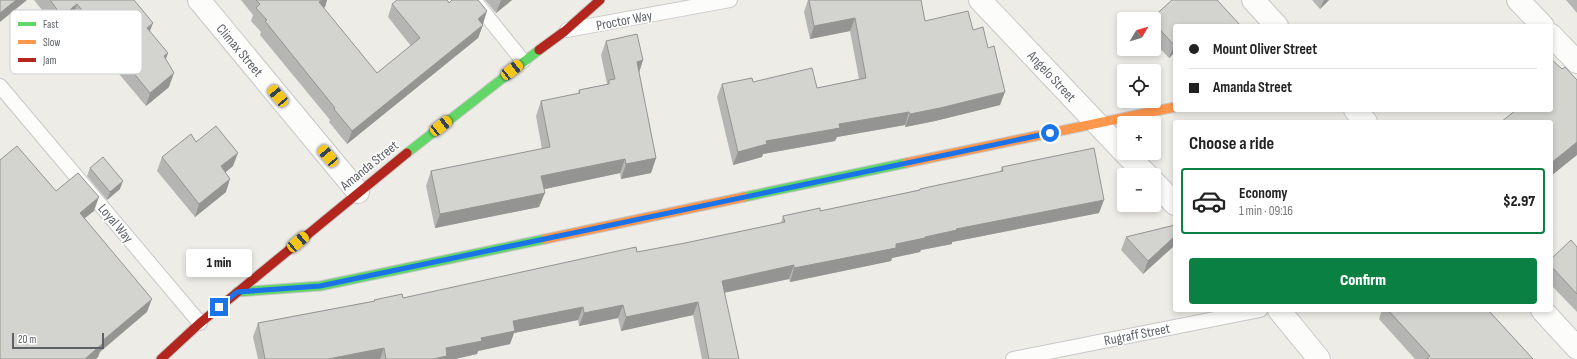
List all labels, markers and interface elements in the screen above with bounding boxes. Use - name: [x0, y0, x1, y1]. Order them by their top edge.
- street label: Proctor Way: [595, 7, 654, 34]
- legend: [10, 10, 142, 74]
- north arrow: [1117, 12, 1161, 56]
- map controls: [1117, 12, 1161, 212]
- text: Fast: [43, 18, 59, 31]
- street label: Climax Street: [213, 20, 267, 80]
- text: Slow: [43, 36, 60, 49]
- text: Mount Oliver Street: [1213, 40, 1317, 59]
- street label: Angelo Street: [1023, 47, 1080, 105]
- text: Jam: [42, 54, 57, 67]
- car: [499, 58, 525, 82]
- button: locate: [1117, 64, 1161, 108]
- text: Amanda Street: [1213, 78, 1292, 97]
- car: [266, 83, 290, 109]
- car: [428, 114, 454, 138]
- button: +: [1117, 116, 1161, 160]
- route start: [1041, 124, 1059, 142]
- text: Choose a ride: [1189, 133, 1274, 154]
- street label: Amanda Street: [336, 137, 402, 195]
- car: [316, 143, 340, 169]
- button: −: [1117, 168, 1161, 212]
- icon: car: [1191, 183, 1227, 219]
- text: Economy: [1239, 184, 1288, 203]
- text: $2.97: [1503, 192, 1535, 211]
- street label: Loyal Way: [94, 200, 137, 247]
- text: 1 min · 09:16: [1239, 203, 1293, 219]
- car: [285, 230, 311, 254]
- callout: 1 min: [186, 249, 252, 277]
- text: 1 min: [207, 255, 231, 271]
- button: Confirm: [1189, 258, 1537, 304]
- route end: [210, 298, 228, 316]
- street label: Rugraff Street: [1103, 320, 1172, 349]
- scale bar: [12, 331, 104, 350]
- text: 20 m: [18, 333, 36, 346]

